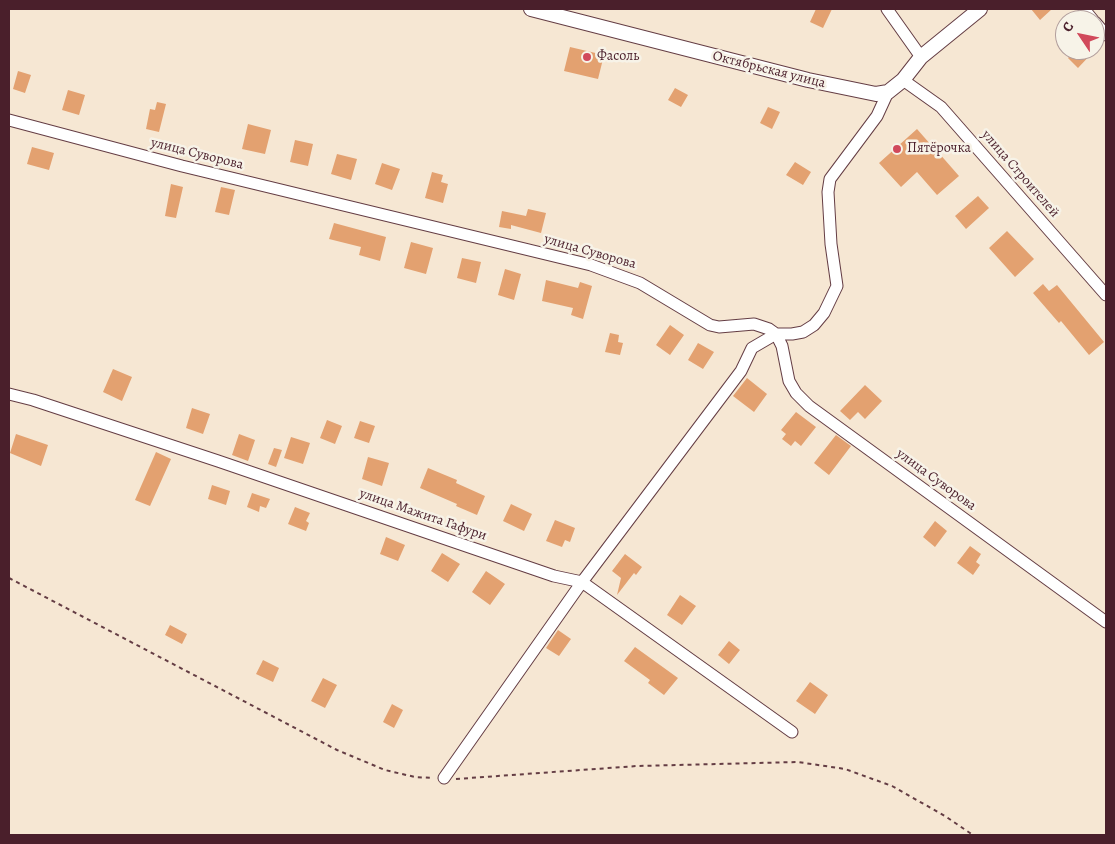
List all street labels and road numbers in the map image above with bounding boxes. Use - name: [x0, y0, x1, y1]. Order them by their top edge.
- street label: Октябрьская улица: [711, 48, 827, 92]
- street label: улица Строителей: [977, 127, 1063, 221]
- street label: улица Суворова: [149, 134, 245, 174]
- street label: улица Суворова: [542, 231, 638, 273]
- street label: улица Суворова: [893, 445, 979, 515]
- street label: улица Мажита Гафури: [357, 485, 489, 545]

